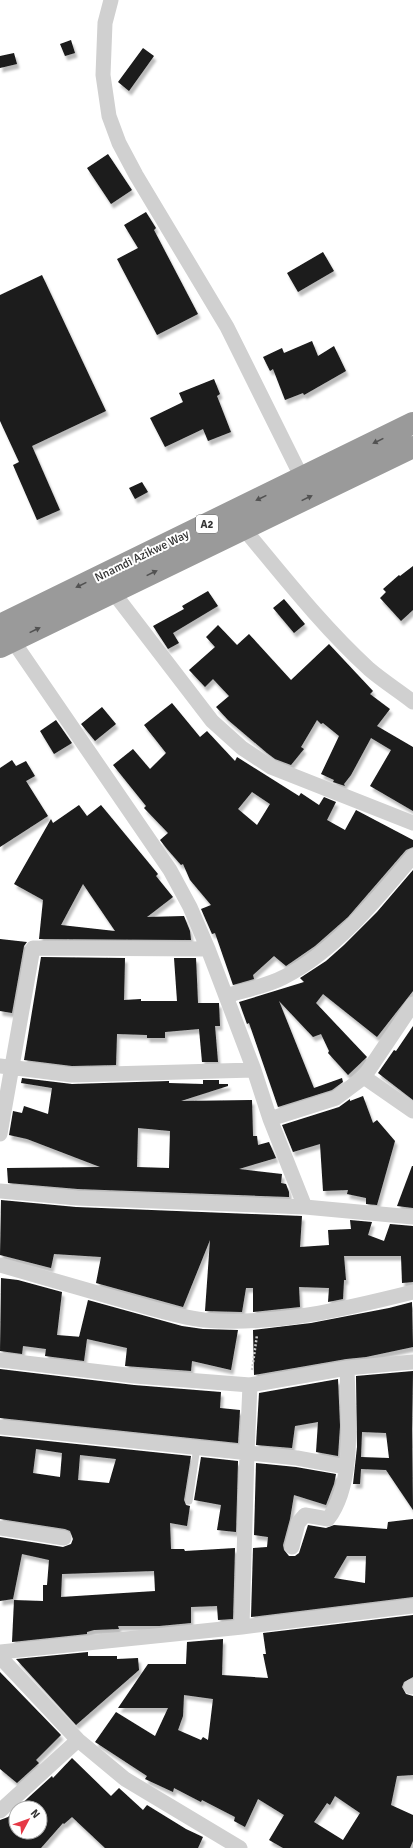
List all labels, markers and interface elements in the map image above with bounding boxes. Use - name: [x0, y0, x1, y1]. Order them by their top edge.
- one-way arrow: [372, 437, 384, 444]
- one-way arrow: [256, 495, 267, 501]
- one-way arrow: [301, 495, 313, 502]
- road number: A2: [196, 515, 218, 533]
- street label: Nnamdi Azikwe Way: [92, 527, 192, 585]
- one-way arrow: [146, 570, 158, 577]
- one-way arrow: [76, 582, 87, 588]
- one-way arrow: [29, 627, 41, 633]
- north arrow: [8, 1800, 48, 1840]
- text: N: [28, 1807, 43, 1821]

